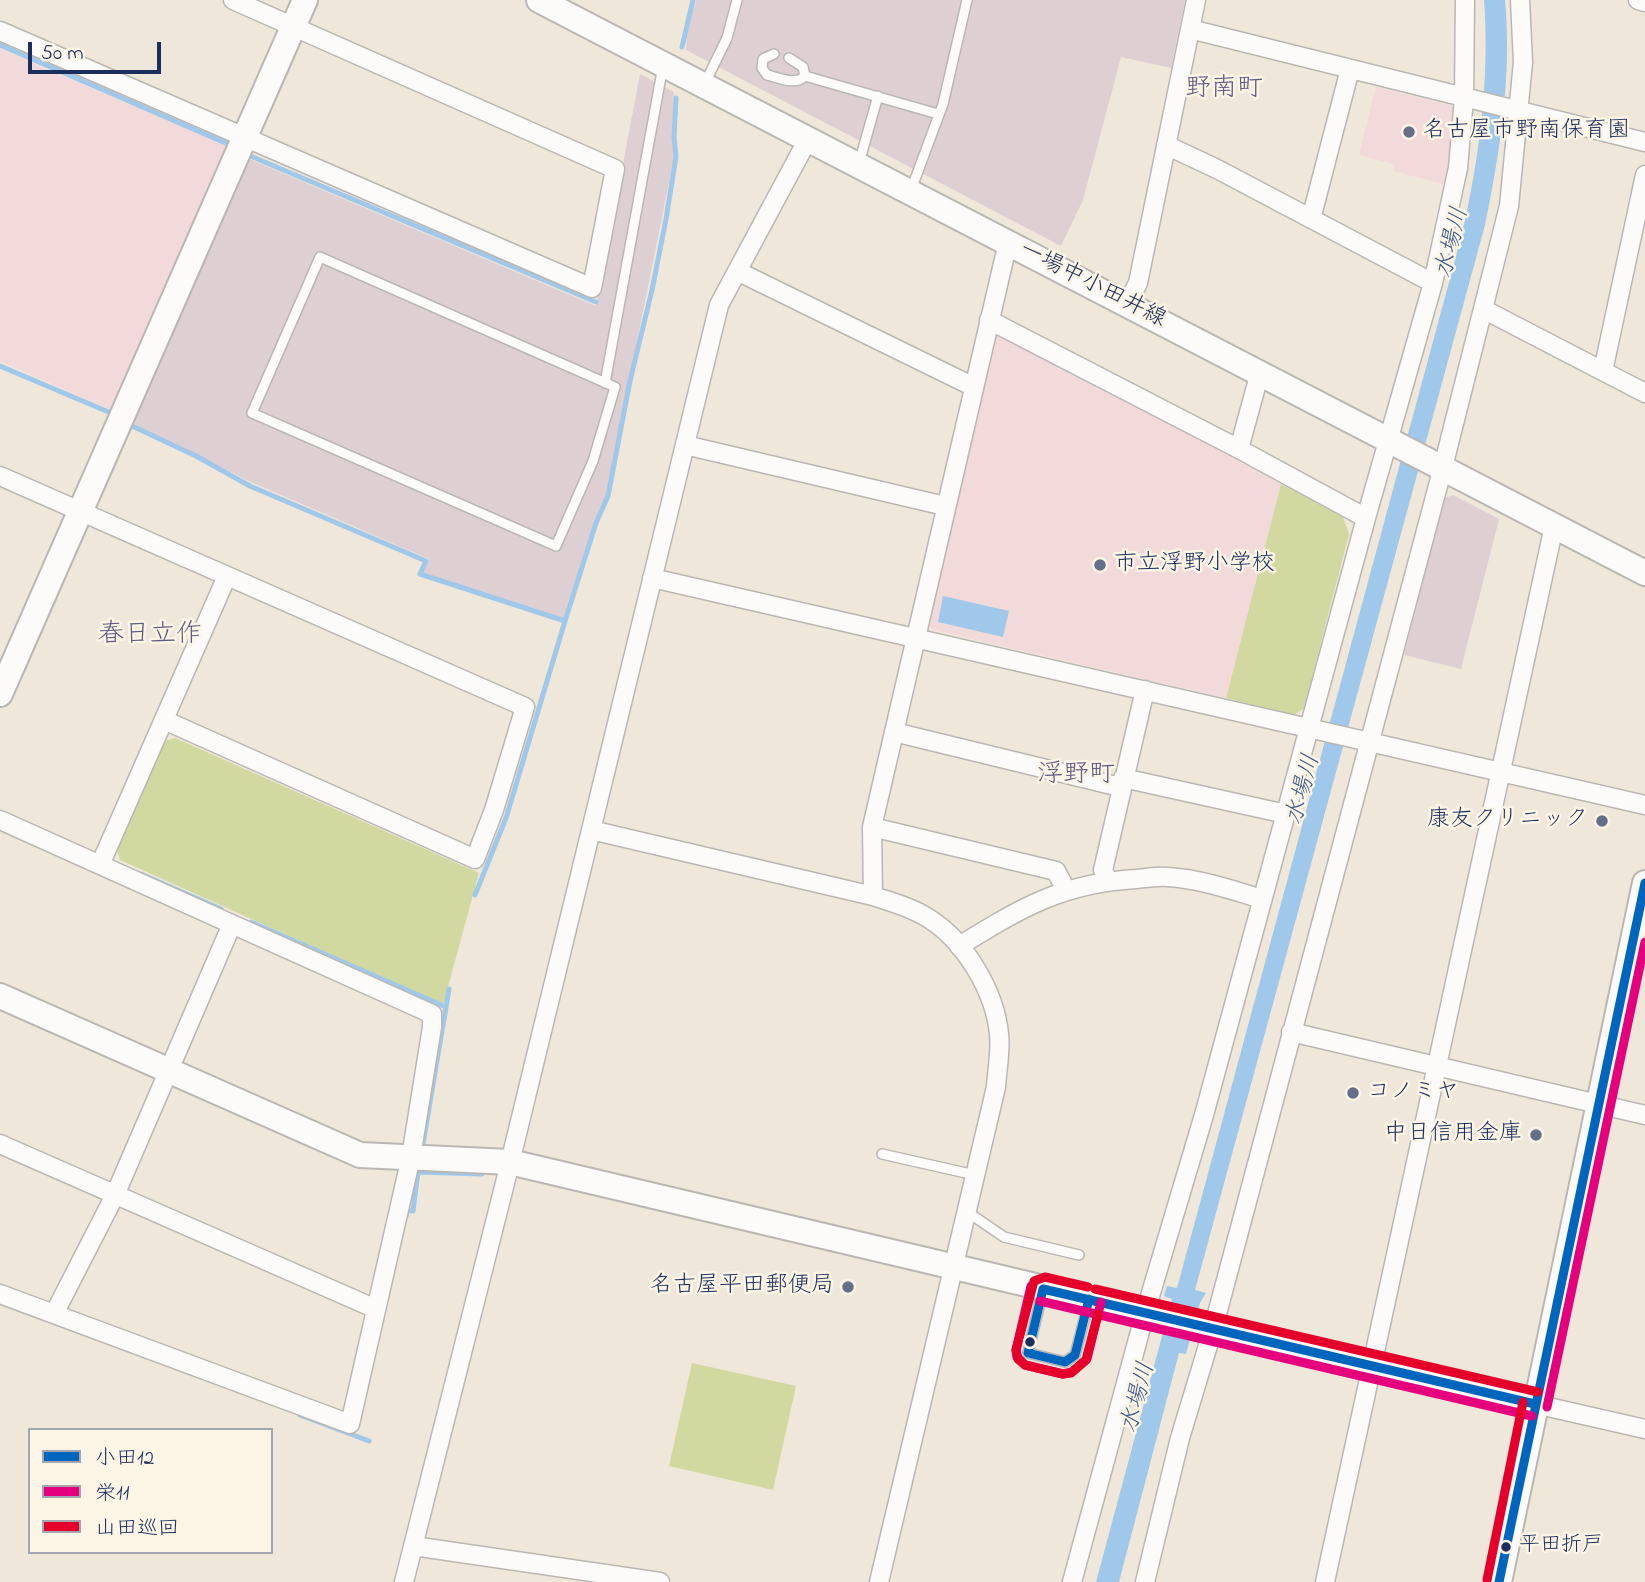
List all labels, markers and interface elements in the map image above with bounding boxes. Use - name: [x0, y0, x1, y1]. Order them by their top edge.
- scale bar: [32, 28, 164, 72]
- text: 50 m: [41, 39, 84, 69]
- district label: 野南町: [1185, 75, 1263, 107]
- place label: 名古屋市野南保育園: [1423, 118, 1630, 146]
- marker: 名古屋市野南保育園: [1401, 124, 1417, 140]
- water label: 水場川: [1431, 205, 1477, 281]
- street label: 一場中小田井線: [1014, 237, 1170, 335]
- place label: 市立浮野小学校: [1114, 551, 1275, 579]
- marker: 市立浮野小学校: [1092, 557, 1108, 573]
- district label: 春日立作: [98, 621, 202, 653]
- water label: 水場川: [1282, 751, 1328, 829]
- district label: 浮野町: [1037, 761, 1115, 793]
- place label: 康友クリニック: [1427, 807, 1588, 835]
- marker: 康友クリニック: [1594, 813, 1610, 829]
- place label: コノミヤ: [1367, 1079, 1459, 1107]
- marker: コノミヤ: [1345, 1085, 1361, 1101]
- place label: 中日信用金庫: [1384, 1121, 1522, 1149]
- marker: 中日信用金庫: [1528, 1127, 1544, 1143]
- place label: 名古屋平田郵便局: [650, 1273, 834, 1301]
- marker: 名古屋平田郵便局: [840, 1279, 856, 1295]
- unlabelled marker: [1023, 1335, 1037, 1349]
- water label: 水場川: [1117, 1359, 1163, 1437]
- legend: [28, 1428, 273, 1554]
- text: 小田12: [95, 1444, 154, 1474]
- text: 栄11: [95, 1479, 129, 1509]
- text: 山田巡回: [95, 1514, 179, 1544]
- place label: 平田折戸: [1519, 1534, 1603, 1560]
- marker: 平田折戸: [1499, 1540, 1513, 1554]

